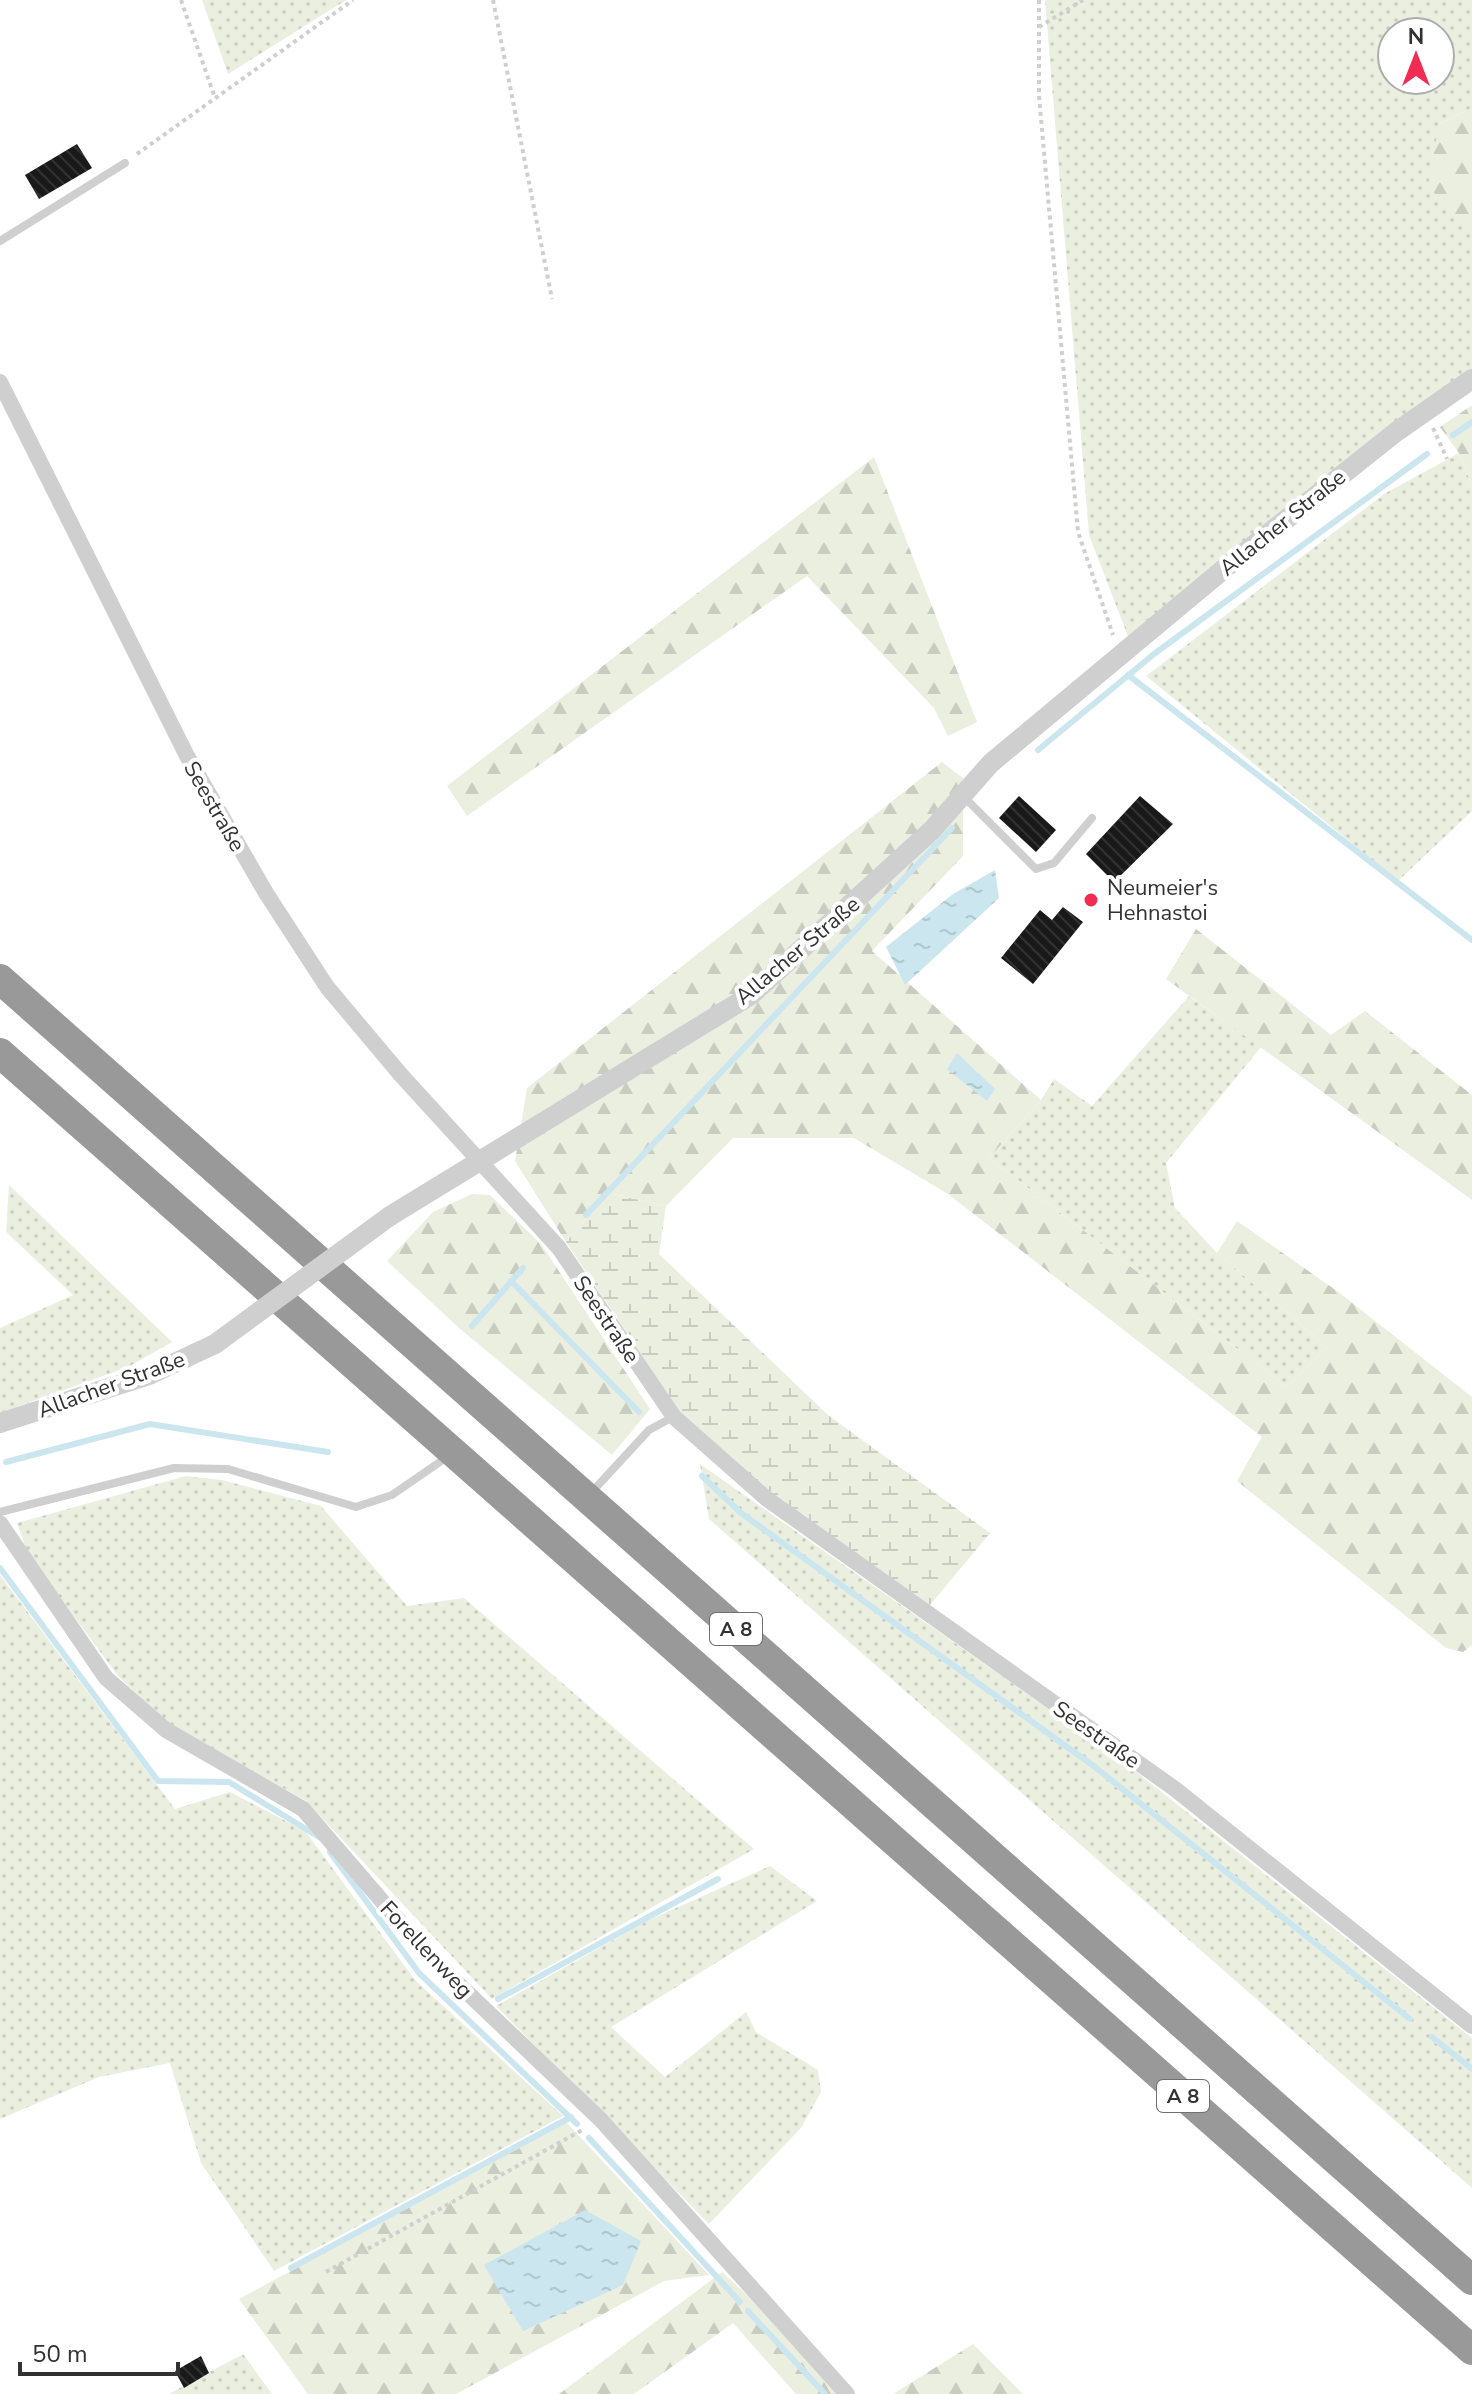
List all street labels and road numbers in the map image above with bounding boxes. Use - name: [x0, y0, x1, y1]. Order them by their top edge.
- street label: Allacher Straße: [1213, 463, 1352, 583]
- street label: Seestraße: [176, 756, 252, 857]
- street label: Allacher Straße: [729, 890, 866, 1012]
- street label: Seestraße: [566, 1270, 647, 1369]
- street label: Allacher Straße: [34, 1344, 189, 1425]
- road number: A 8: [710, 1613, 762, 1645]
- street label: Seestraße: [1047, 1694, 1146, 1776]
- street label: Forellenweg: [373, 1894, 479, 2005]
- road number: A 8: [1157, 2080, 1209, 2112]

